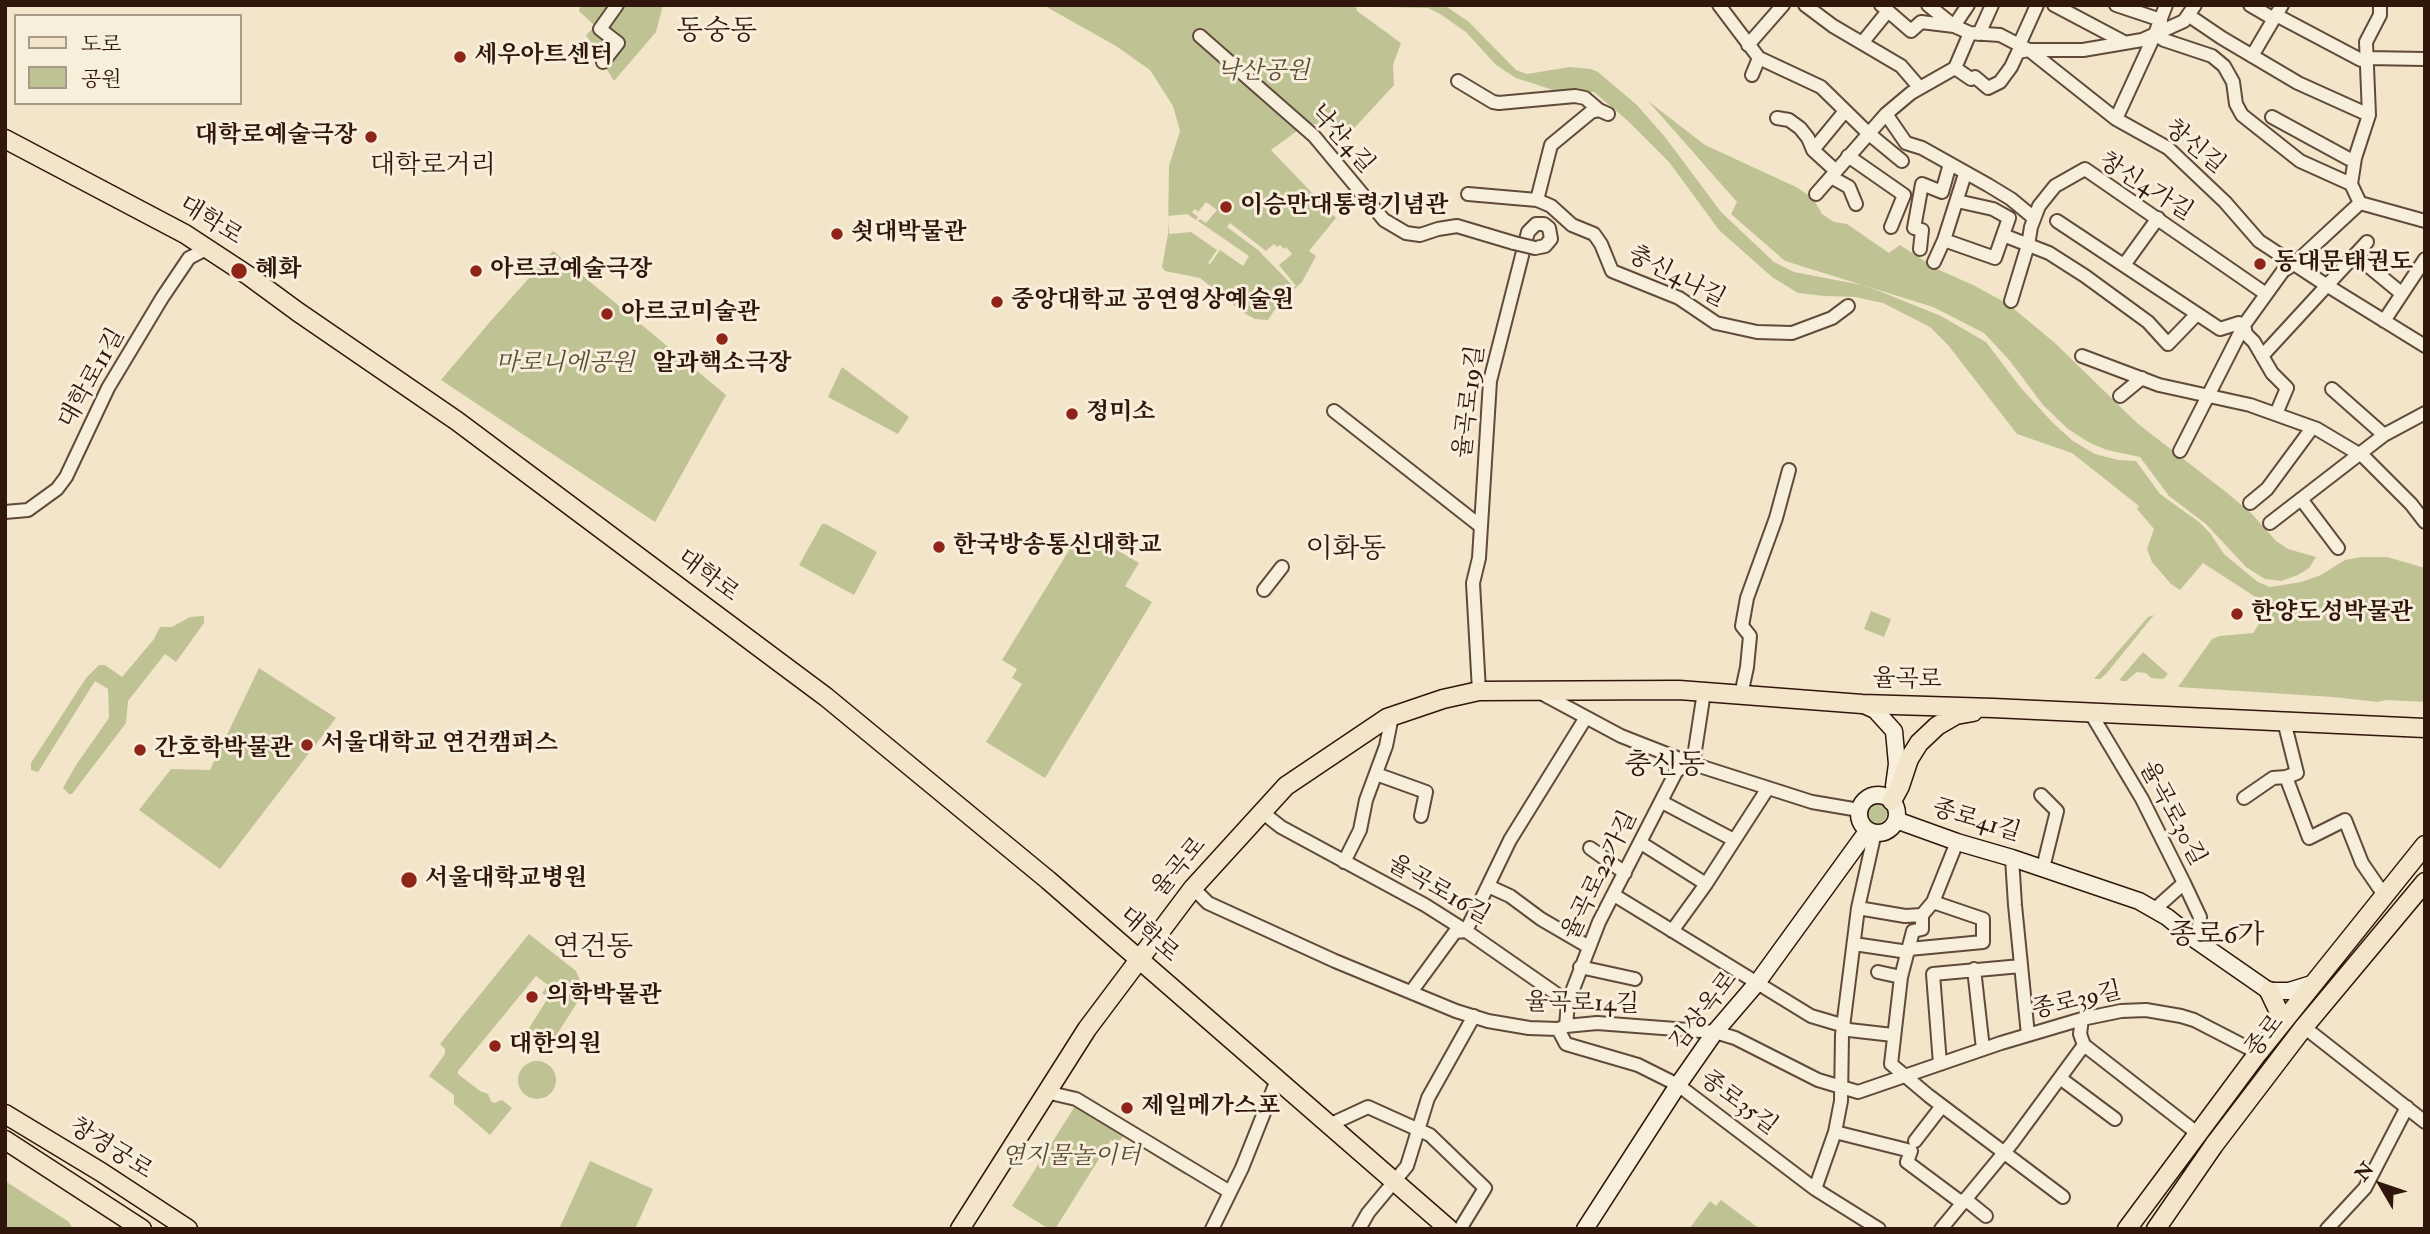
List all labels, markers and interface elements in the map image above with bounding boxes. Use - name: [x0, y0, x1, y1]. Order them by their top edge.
- legend: [14, 14, 242, 105]
- district label: 동숭동: [676, 16, 758, 50]
- text: 도로: [81, 31, 122, 58]
- place label: 세우아트센터: [474, 43, 613, 71]
- marker: 세우아트센터: [452, 49, 468, 65]
- park label: 낙산공원: [1217, 59, 1309, 87]
- text: 공원: [81, 66, 122, 93]
- street label: 낙산4길: [1303, 100, 1379, 180]
- street label: 창신길: [2158, 115, 2230, 181]
- place label: 대학로예술극장: [195, 123, 357, 151]
- marker: 대학로예술극장: [363, 129, 379, 145]
- street label: 창신4가길: [2093, 148, 2197, 228]
- district label: 대학로거리: [370, 151, 496, 183]
- street label: 대학로: [173, 191, 247, 253]
- place label: 이승만대통령기념관: [1240, 193, 1449, 221]
- marker: 이승만대통령기념관: [1218, 199, 1234, 215]
- place label: 쇳대박물관: [851, 220, 967, 248]
- marker: 쇳대박물관: [829, 226, 845, 242]
- street label: 충신4나길: [1622, 241, 1730, 315]
- place label: 동대문태권도: [2274, 250, 2413, 278]
- marker: 동대문태권도: [2252, 256, 2268, 272]
- place label: 혜화: [255, 257, 301, 285]
- place label: 아르코예술극장: [490, 257, 652, 285]
- marker: 혜화: [229, 261, 249, 281]
- marker: 아르코예술극장: [468, 263, 484, 279]
- place label: 중앙대학교 공연영상예술원: [1011, 288, 1294, 316]
- marker: 중앙대학교 공연영상예술원: [989, 294, 1005, 310]
- place label: 아르코미술관: [621, 300, 760, 328]
- marker: 아르코미술관: [599, 306, 615, 322]
- street label: 대학로11길: [54, 324, 132, 434]
- marker: 알과핵소극장: [714, 331, 730, 347]
- street label: 율곡로19길: [1450, 344, 1492, 460]
- park label: 마로니에공원: [495, 351, 635, 379]
- place label: 알과핵소극장: [652, 351, 792, 379]
- place label: 정미소: [1086, 400, 1156, 428]
- marker: 정미소: [1064, 406, 1080, 422]
- place label: 한국방송통신대학교: [953, 533, 1162, 561]
- district label: 이화동: [1305, 534, 1387, 568]
- marker: 한국방송통신대학교: [931, 539, 947, 555]
- street label: 대학로: [671, 545, 743, 609]
- place label: 한양도성박물관: [2251, 600, 2413, 628]
- marker: 한양도성박물관: [2229, 606, 2245, 622]
- street label: 율곡로: [1872, 666, 1942, 696]
- place label: 서울대학교 연건캠퍼스: [321, 731, 558, 759]
- place label: 간호학박물관: [154, 736, 293, 764]
- marker: 서울대학교 연건캠퍼스: [299, 737, 315, 753]
- marker: 간호학박물관: [132, 742, 148, 758]
- district label: 충신동: [1624, 750, 1706, 784]
- street label: 율곡로30길: [2131, 757, 2211, 871]
- street label: 종로41길: [1928, 795, 2024, 849]
- street label: 율곡로22가길: [1557, 807, 1645, 945]
- street label: 율곡로: [1147, 832, 1213, 904]
- street label: 율곡로16길: [1382, 850, 1494, 932]
- place label: 서울대학교병원: [425, 866, 587, 894]
- marker: 서울대학교병원: [399, 870, 419, 890]
- street label: 대학로: [1112, 902, 1184, 970]
- district label: 종로6가: [2169, 920, 2265, 954]
- district label: 연건동: [552, 932, 634, 966]
- street label: 김상옥로: [1665, 967, 1745, 1057]
- street label: 종로39길: [2029, 978, 2125, 1026]
- place label: 의학박물관: [546, 983, 662, 1011]
- marker: 의학박물관: [524, 989, 540, 1005]
- street label: 율곡로14길: [1525, 990, 1639, 1020]
- street label: 종로: [2240, 1010, 2292, 1064]
- place label: 대한의원: [509, 1032, 602, 1060]
- marker: 대한의원: [487, 1038, 503, 1054]
- street label: 종로35길: [1694, 1066, 1782, 1142]
- place label: 제일메가스포: [1141, 1094, 1280, 1122]
- marker: 제일메가스포: [1119, 1100, 1135, 1116]
- street label: 창경궁로: [63, 1113, 157, 1187]
- park label: 연지물놀이터: [1001, 1144, 1141, 1172]
- north arrow: [2346, 1150, 2416, 1220]
- text: N: [2350, 1158, 2379, 1186]

